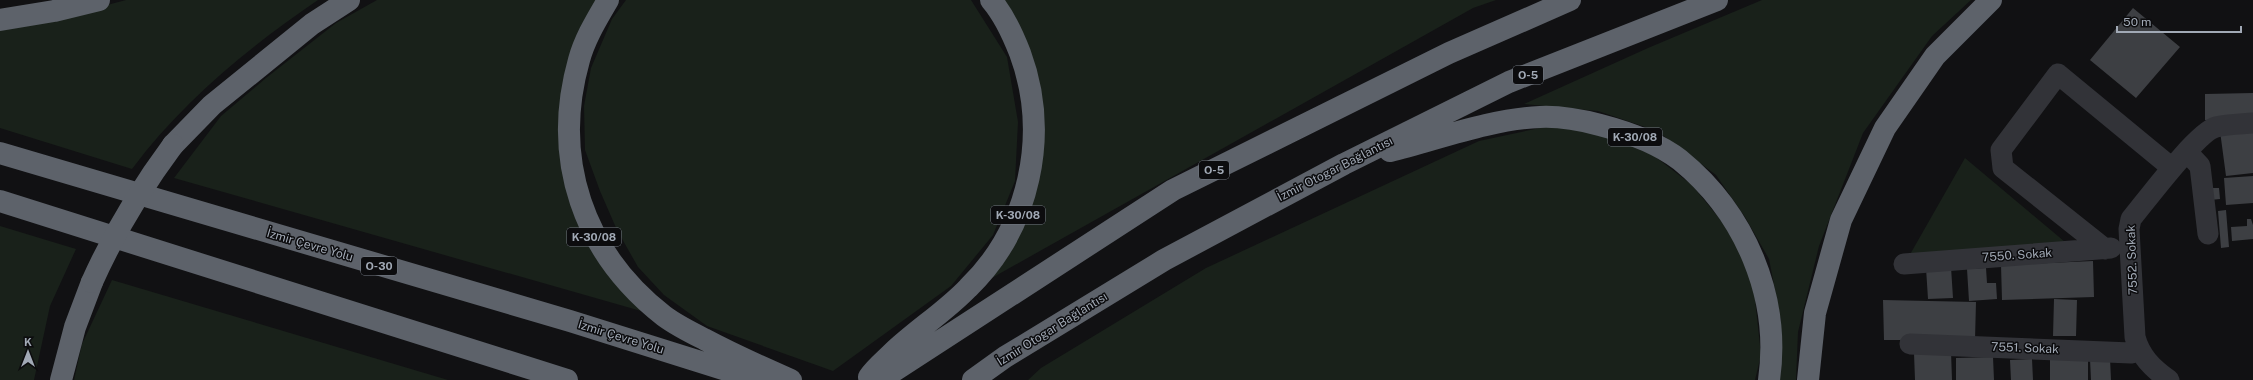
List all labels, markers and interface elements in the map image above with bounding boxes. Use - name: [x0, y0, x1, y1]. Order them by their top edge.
- scale bar: [2117, 8, 2241, 34]
- text: 50 m: [2123, 15, 2151, 29]
- road number: O-5: [1513, 66, 1543, 84]
- road number: K-30/08: [1608, 128, 1662, 146]
- street label: İzmir Otogar Bağlantısı: [1275, 134, 1395, 204]
- road number: O-5: [1199, 161, 1229, 179]
- road number: K-30/08: [991, 206, 1045, 224]
- street label: 7552. Sokak: [2124, 224, 2140, 295]
- street label: İzmir Çevre Yolu: [265, 226, 355, 264]
- road number: K-30/08: [567, 228, 621, 246]
- street label: 7550. Sokak: [1981, 246, 2053, 264]
- road number: O-30: [361, 257, 397, 275]
- street label: İzmir Otogar Bağlantısı: [994, 289, 1110, 369]
- street label: İzmir Çevre Yolu: [576, 317, 666, 357]
- north arrow: [8, 332, 48, 372]
- text: K: [24, 336, 32, 348]
- street label: 7551. Sokak: [1991, 340, 2059, 356]

